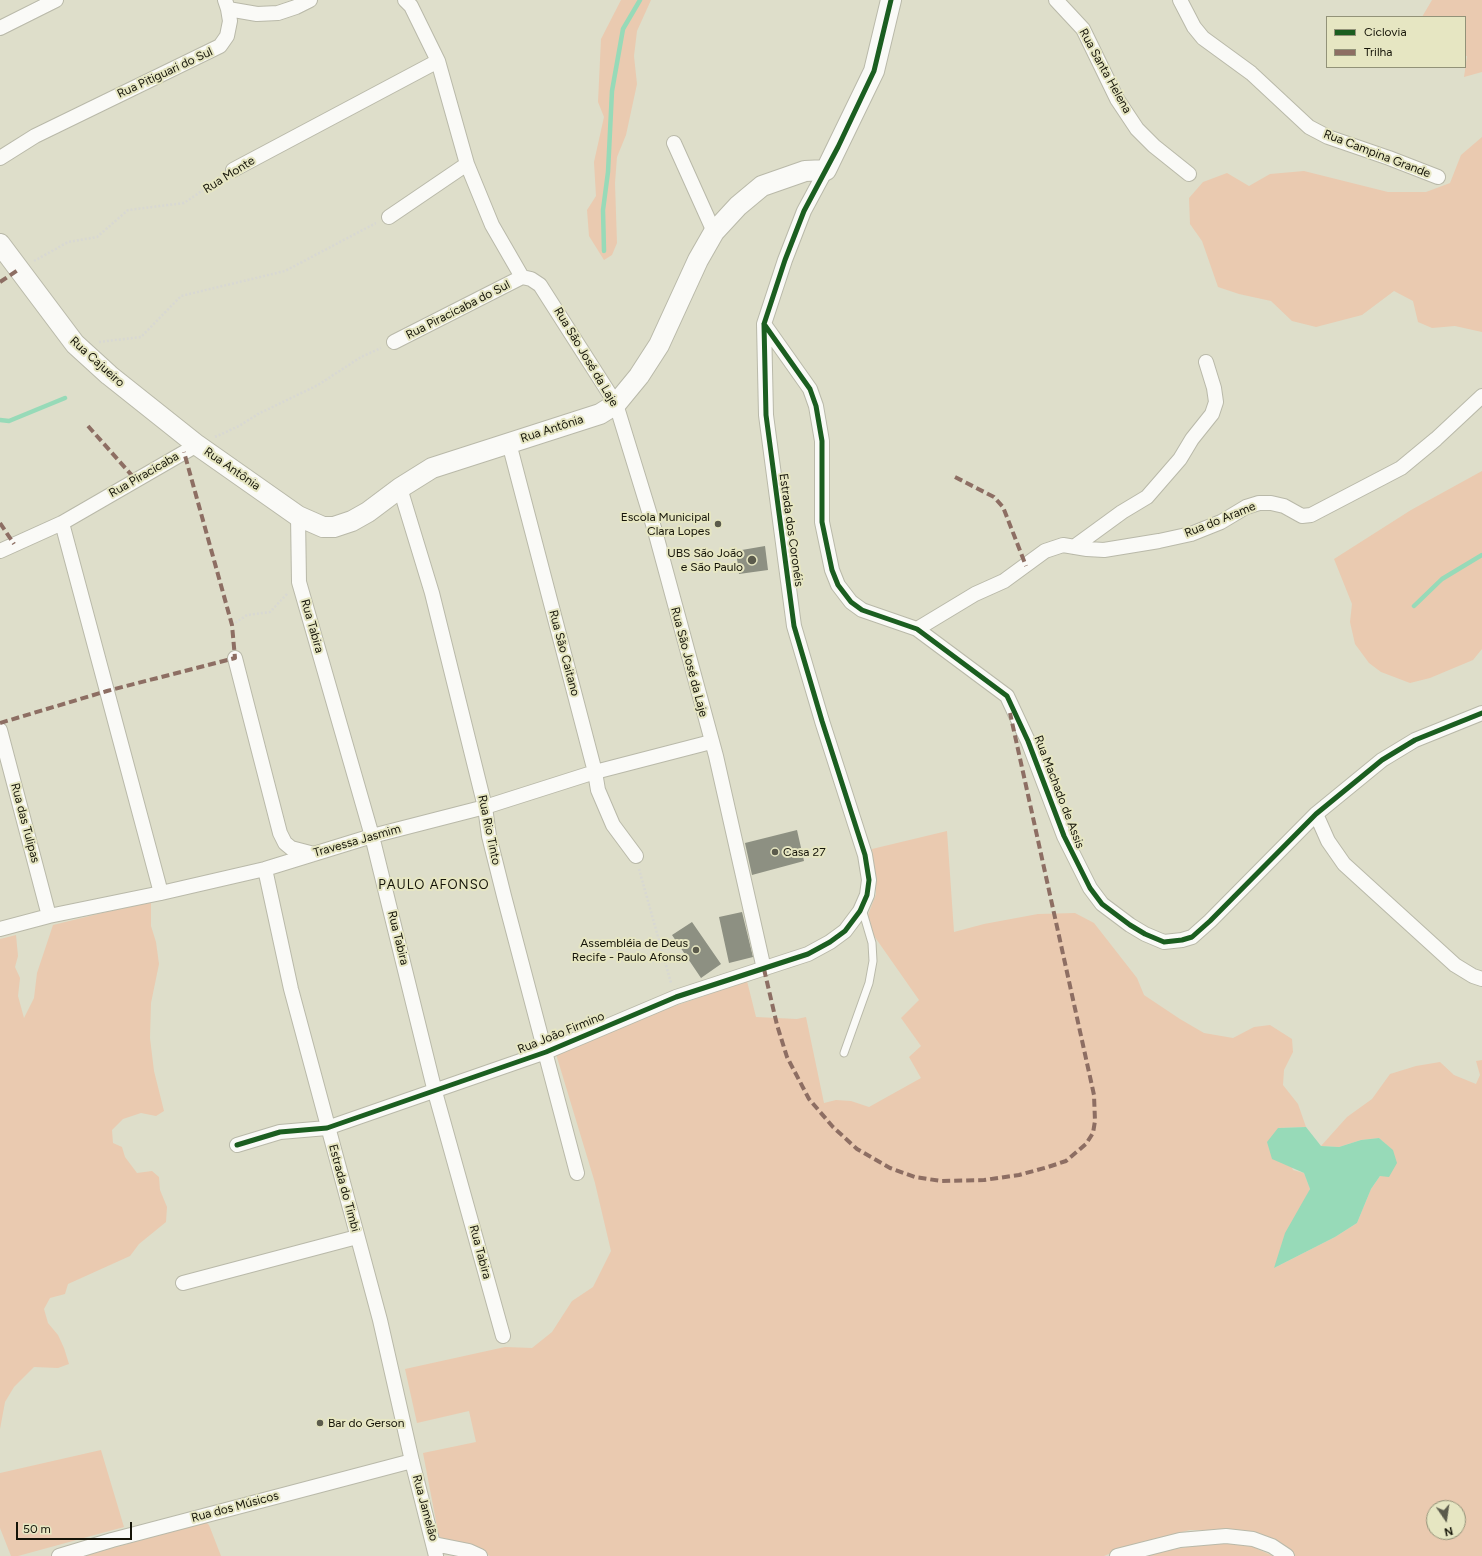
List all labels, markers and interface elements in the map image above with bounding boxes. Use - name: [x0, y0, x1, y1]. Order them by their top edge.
- legend: [1326, 16, 1466, 68]
- text: Ciclovia: [1364, 25, 1407, 39]
- street label: Rua Santa Helena: [1076, 26, 1134, 116]
- street label: Rua Pitiguari do Sul: [115, 45, 215, 101]
- text: Trilha: [1364, 45, 1392, 59]
- street label: Rua Campina Grande: [1321, 127, 1433, 181]
- street label: Rua Monte: [201, 153, 257, 197]
- street label: Rua Piracicaba do Sul: [404, 278, 512, 342]
- street label: Rua São José da Laje: [551, 305, 621, 409]
- street label: Rua Cajueiro: [67, 334, 127, 390]
- street label: Rua Antônia: [519, 412, 585, 446]
- street label: Rua Antônia: [201, 444, 263, 494]
- street label: Rua Piracicaba: [107, 449, 181, 501]
- street label: Estrada dos Coronéis: [776, 472, 806, 588]
- street label: Rua do Arame: [1182, 499, 1258, 541]
- place label: Escola Municipal Clara Lopes: [621, 510, 710, 538]
- marker: Escola Municipal Clara Lopes: [713, 519, 723, 529]
- place label: UBS São João e São Paulo: [667, 546, 743, 574]
- marker: UBS São João e São Paulo: [746, 554, 758, 566]
- street label: Rua Tabira: [297, 597, 327, 655]
- street label: Rua São José da Laje: [667, 605, 711, 719]
- street label: Rua São Caitano: [546, 608, 582, 698]
- street label: Rua Machado de Assis: [1031, 733, 1087, 851]
- street label: Rua das Tulipas: [7, 782, 43, 864]
- street label: Rua Rio Tinto: [475, 794, 503, 866]
- street label: Travessa Jasmim: [312, 822, 402, 860]
- place label: Casa 27: [783, 845, 826, 859]
- marker: Casa 27: [770, 847, 780, 857]
- district label: PAULO AFONSO: [378, 877, 490, 893]
- street label: Rua Tabira: [384, 909, 412, 967]
- place label: Assembléia de Deus Recife - Paulo Afonso: [572, 936, 688, 964]
- marker: Assembléia de Deus Recife - Paulo Afonso: [691, 945, 701, 955]
- street label: Rua João Firmino: [515, 1009, 607, 1057]
- street label: Estrada do Timbi: [325, 1143, 363, 1233]
- street label: Rua Tabira: [466, 1223, 494, 1281]
- place label: Bar do Gerson: [328, 1416, 404, 1430]
- marker: Bar do Gerson: [315, 1418, 325, 1428]
- street label: Rua Jamelão: [409, 1473, 441, 1543]
- street label: Rua dos Músicos: [190, 1488, 280, 1526]
- north arrow: [1426, 1500, 1466, 1540]
- scale bar: [18, 1514, 134, 1540]
- text: 50 m: [23, 1522, 51, 1536]
- text: N: [1443, 1524, 1454, 1538]

